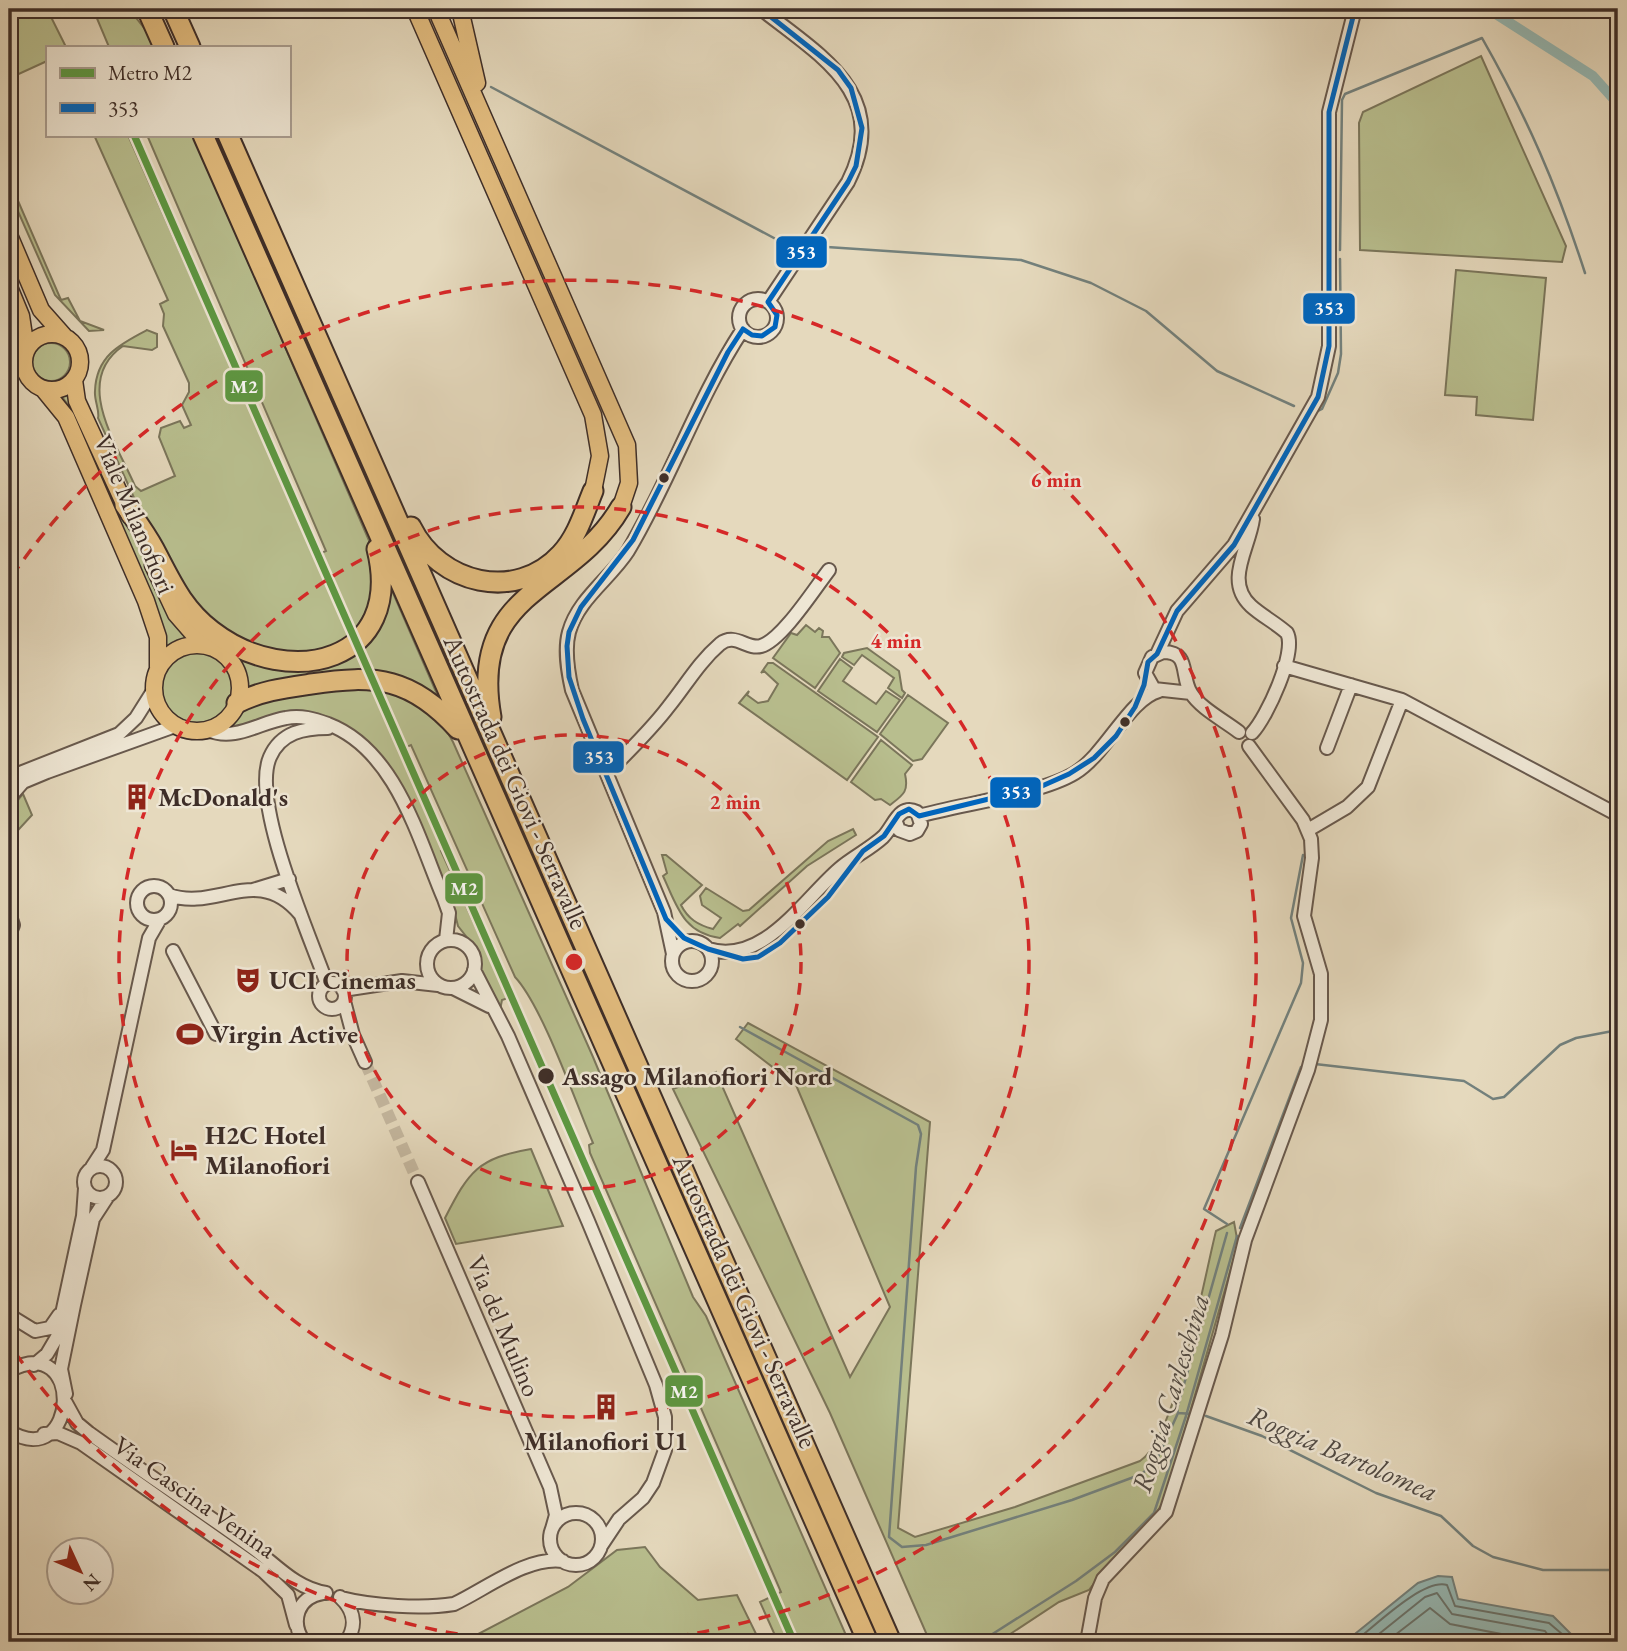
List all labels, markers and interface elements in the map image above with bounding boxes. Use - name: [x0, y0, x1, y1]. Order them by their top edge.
- legend: [46, 46, 290, 136]
- text: Metro M2: [108, 59, 192, 86]
- text: 353: [108, 95, 138, 122]
- line badge: 353: [775, 235, 828, 269]
- text: 353: [786, 240, 816, 265]
- line badge: 353: [1302, 292, 1356, 325]
- text: 353: [1314, 296, 1344, 321]
- line badge: M2: [224, 369, 264, 403]
- text: M2: [230, 374, 258, 399]
- street label: Viale Milanofiori: [86, 429, 184, 599]
- text: 6 min: [1030, 466, 1082, 493]
- unlabelled marker: [657, 471, 671, 485]
- text: 4 min: [870, 627, 922, 654]
- street label: Autostrada dei Giovi - Serravalle: [435, 629, 596, 934]
- unlabelled marker: [1118, 715, 1132, 729]
- line badge: 353: [572, 740, 625, 774]
- text: 353: [584, 745, 614, 770]
- line badge: 353: [989, 776, 1042, 809]
- place label: McDonald's: [158, 780, 288, 814]
- text: 353: [1001, 780, 1031, 805]
- building icon: McDonald's: [122, 782, 152, 812]
- text: 2 min: [709, 788, 761, 815]
- line badge: M2: [444, 872, 484, 905]
- text: M2: [450, 876, 478, 901]
- unlabelled marker: [793, 917, 807, 931]
- centre of rings: [562, 950, 586, 974]
- place label: UCI Cinemas: [269, 963, 416, 997]
- theatre icon: UCI Cinemas: [233, 965, 263, 995]
- place label: Virgin Active: [211, 1017, 358, 1051]
- sports icon: Virgin Active: [175, 1019, 205, 1049]
- place label: Assago Milanofiori Nord: [561, 1059, 833, 1093]
- marker: Assago Milanofiori Nord: [536, 1066, 556, 1086]
- place label: H2C Hotel Milanofiori: [205, 1118, 330, 1182]
- hotel icon: H2C Hotel Milanofiori: [169, 1135, 199, 1165]
- street label: Autostrada dei Giovi - Serravalle: [664, 1148, 825, 1453]
- street label: Via del Mulino: [459, 1250, 549, 1402]
- water label: Roggia Carleschina: [1123, 1289, 1217, 1497]
- line badge: M2: [664, 1374, 704, 1408]
- text: M2: [670, 1379, 698, 1404]
- building icon: Milanofiori U1: [591, 1392, 621, 1422]
- water label: Roggia Bartolomea: [1243, 1397, 1443, 1509]
- place label: Milanofiori U1: [524, 1424, 688, 1458]
- street label: Via Cascina Venina: [107, 1428, 284, 1566]
- north arrow: [46, 1536, 116, 1606]
- text: N: [77, 1568, 106, 1597]

